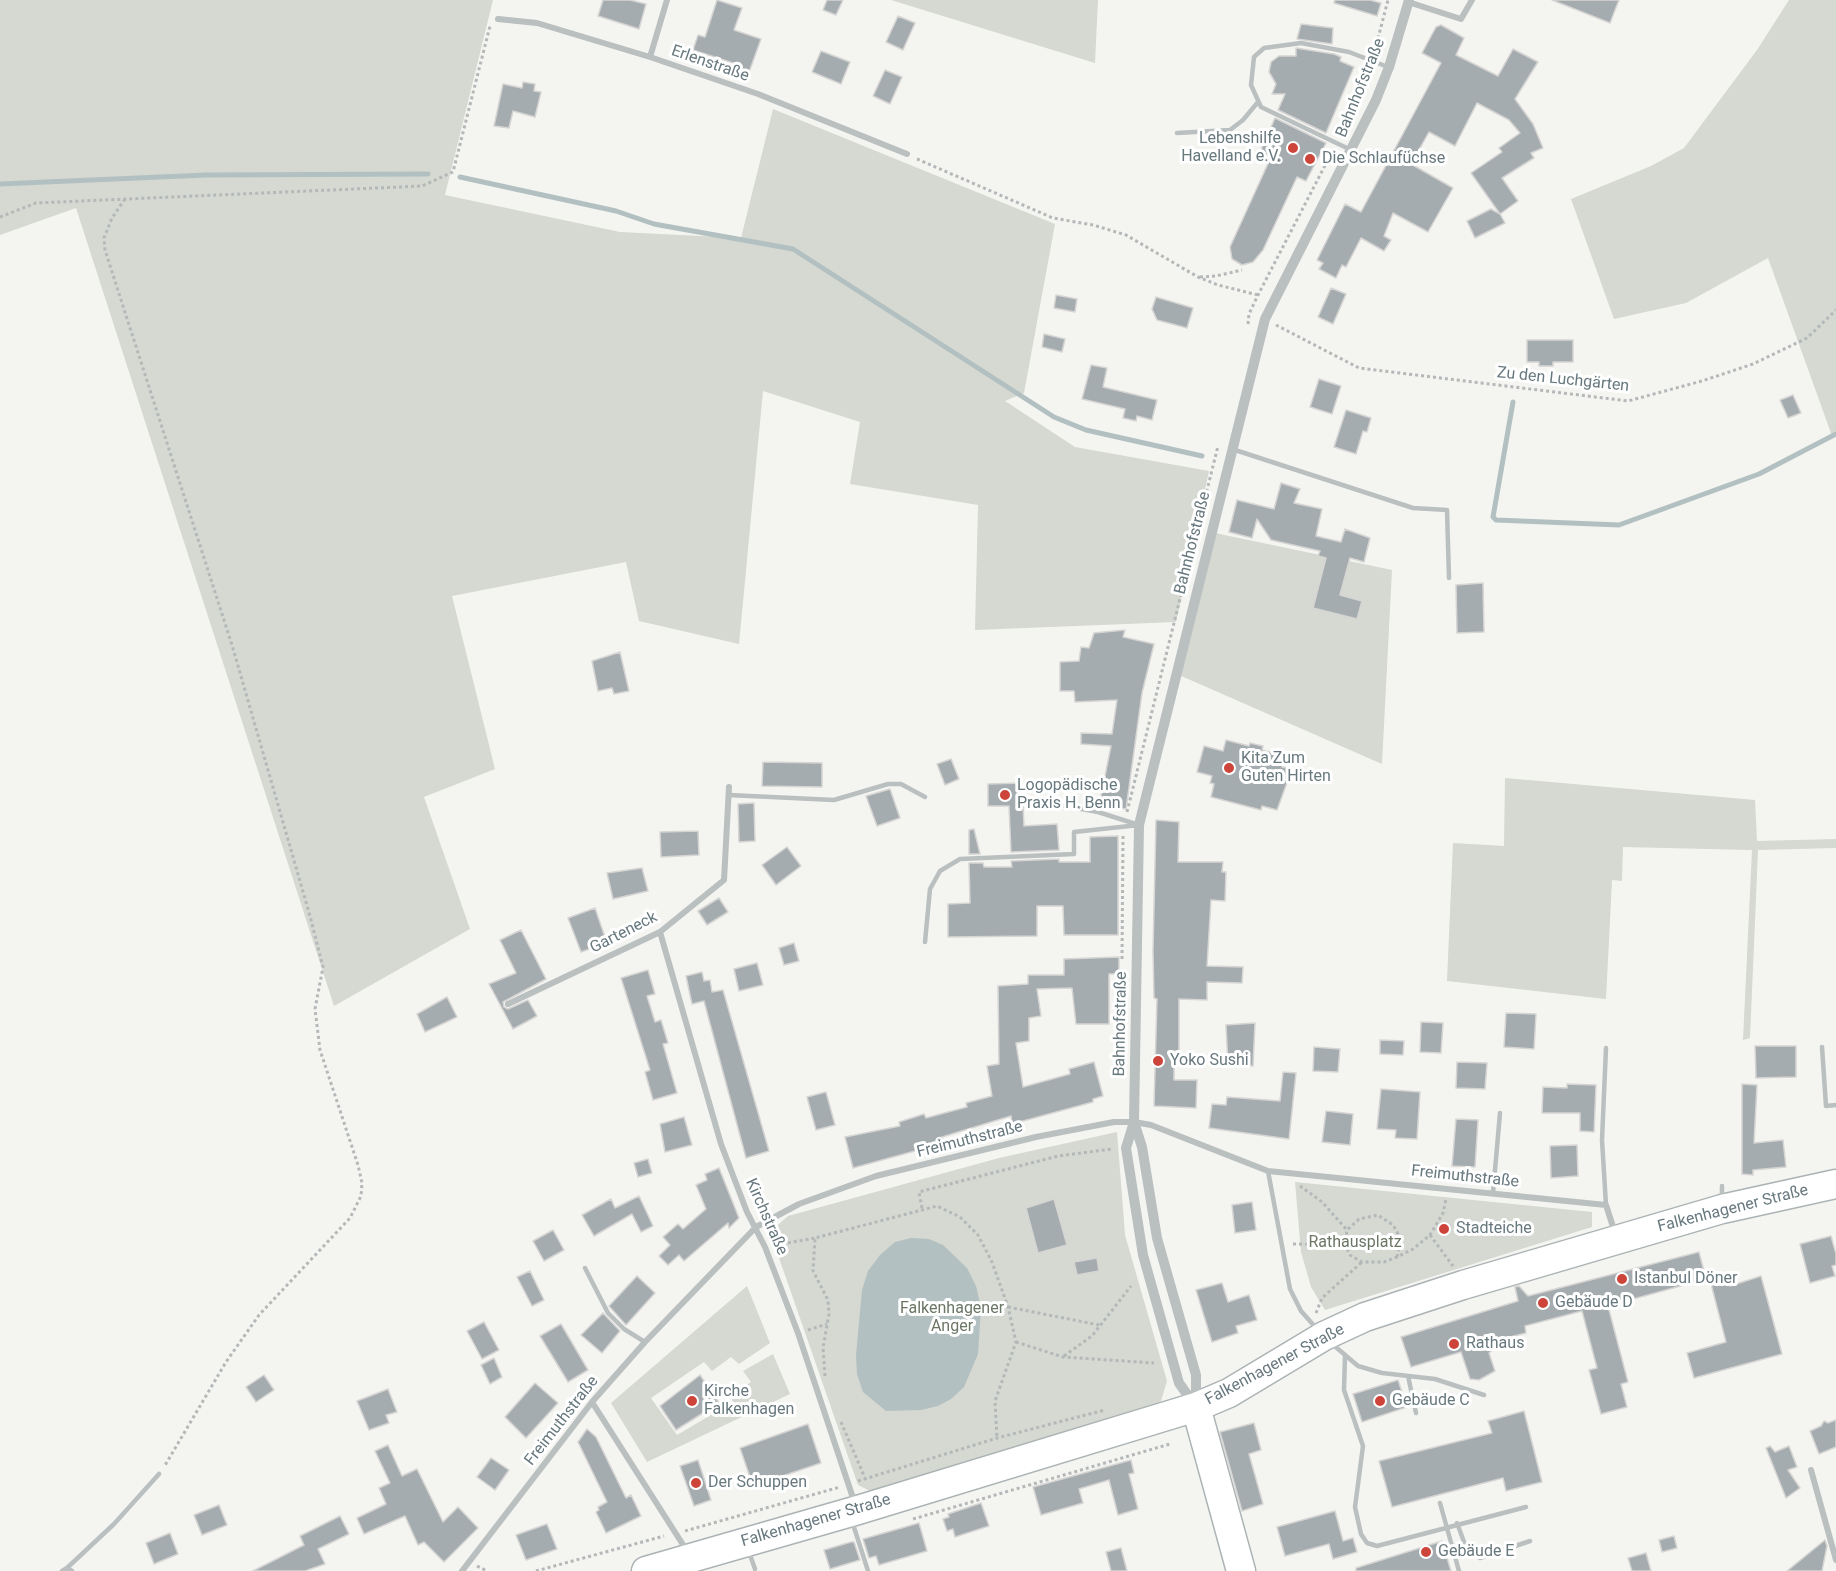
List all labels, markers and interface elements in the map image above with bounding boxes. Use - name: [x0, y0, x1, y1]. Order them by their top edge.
- street label: Bahnhofstraße: [1332, 36, 1390, 140]
- street label: Erlenstraße: [669, 42, 751, 86]
- place label: Lebenshilfe Havelland e.V.: [1181, 129, 1281, 167]
- marker: Lebenshilfe Havelland e.V.: [1286, 141, 1300, 155]
- place label: Die Schlaufüchse: [1322, 149, 1445, 169]
- marker: Die Schlaufüchse: [1303, 152, 1317, 166]
- street label: Zu den Luchgärten: [1496, 364, 1630, 396]
- street label: Bahnhofstraße: [1171, 490, 1215, 596]
- place label: Kita Zum Guten Hirten: [1241, 749, 1331, 787]
- marker: Kita Zum Guten Hirten: [1222, 761, 1236, 775]
- place label: Logopädische Praxis H. Benn: [1017, 776, 1121, 814]
- marker: Logopädische Praxis H. Benn: [998, 788, 1012, 802]
- street label: Garteneck: [587, 908, 661, 958]
- street label: Bahnhofstraße: [1110, 971, 1132, 1077]
- place label: Yoko Sushi: [1170, 1051, 1249, 1071]
- marker: Yoko Sushi: [1151, 1054, 1165, 1068]
- street label: Freimuthstraße: [915, 1118, 1025, 1162]
- street label: Freimuthstraße: [1410, 1162, 1520, 1192]
- street label: Kirchstraße: [741, 1176, 791, 1258]
- street label: Falkenhagener Straße: [1656, 1181, 1810, 1237]
- place label: Stadteiche: [1456, 1219, 1532, 1239]
- marker: Stadteiche: [1437, 1222, 1451, 1236]
- park label: Rathausplatz: [1308, 1233, 1402, 1253]
- place label: Istanbul Döner: [1634, 1269, 1737, 1289]
- marker: Istanbul Döner: [1615, 1272, 1629, 1286]
- place label: Gebäude D: [1555, 1293, 1633, 1313]
- marker: Gebäude D: [1536, 1296, 1550, 1310]
- park label: Falkenhagener Anger: [900, 1299, 1004, 1337]
- street label: Falkenhagener Straße: [1202, 1320, 1348, 1410]
- place label: Rathaus: [1466, 1334, 1524, 1354]
- marker: Rathaus: [1447, 1337, 1461, 1351]
- street label: Freimuthstraße: [521, 1372, 603, 1470]
- place label: Kirche Falkenhagen: [704, 1382, 794, 1420]
- place label: Gebäude C: [1392, 1391, 1470, 1411]
- marker: Kirche Falkenhagen: [685, 1394, 699, 1408]
- marker: Gebäude C: [1373, 1394, 1387, 1408]
- place label: Der Schuppen: [708, 1473, 807, 1493]
- marker: Der Schuppen: [689, 1476, 703, 1490]
- street label: Falkenhagener Straße: [739, 1490, 893, 1552]
- place label: Gebäude E: [1438, 1542, 1514, 1562]
- marker: Gebäude E: [1419, 1545, 1433, 1559]

